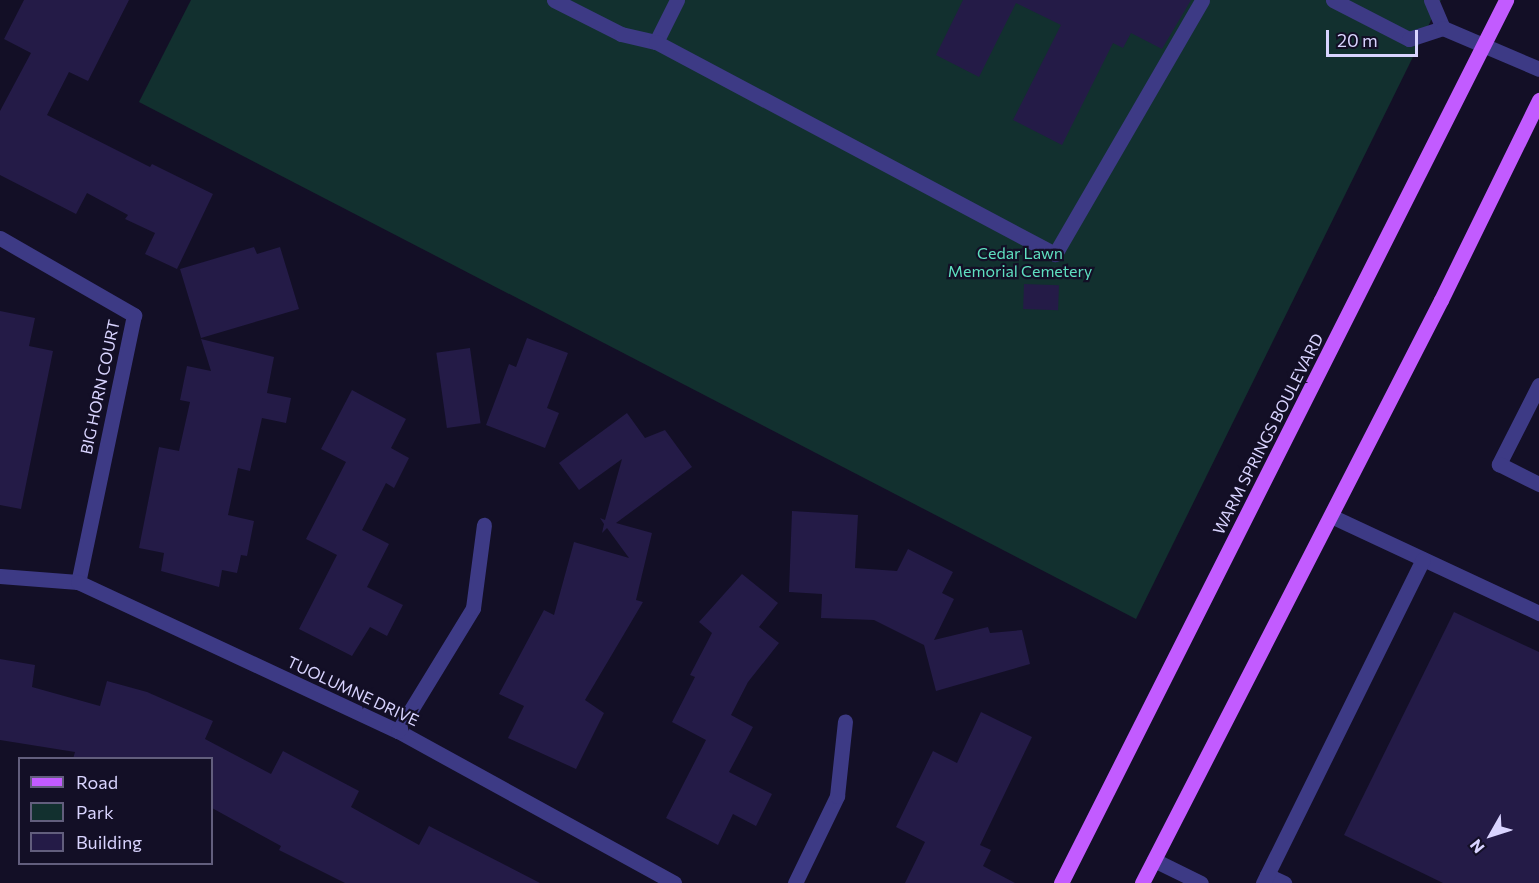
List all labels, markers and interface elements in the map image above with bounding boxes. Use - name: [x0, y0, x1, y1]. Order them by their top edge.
- scale bar: [1329, 18, 1420, 56]
- text: 20 m: [1337, 29, 1378, 51]
- park label: Cedar Lawn Memorial Cemetery: [948, 243, 1092, 281]
- street label: BIG HORN COURT: [76, 318, 124, 456]
- street label: WARM SPRINGS BOULEVARD: [1209, 330, 1327, 538]
- street label: TUOLUMNE DRIVE: [284, 652, 422, 730]
- legend: [18, 757, 213, 865]
- text: Road: [76, 771, 118, 793]
- text: Park: [76, 801, 114, 823]
- north arrow: [1461, 805, 1521, 865]
- text: Building: [76, 831, 142, 853]
- text: N: [1465, 836, 1488, 857]

